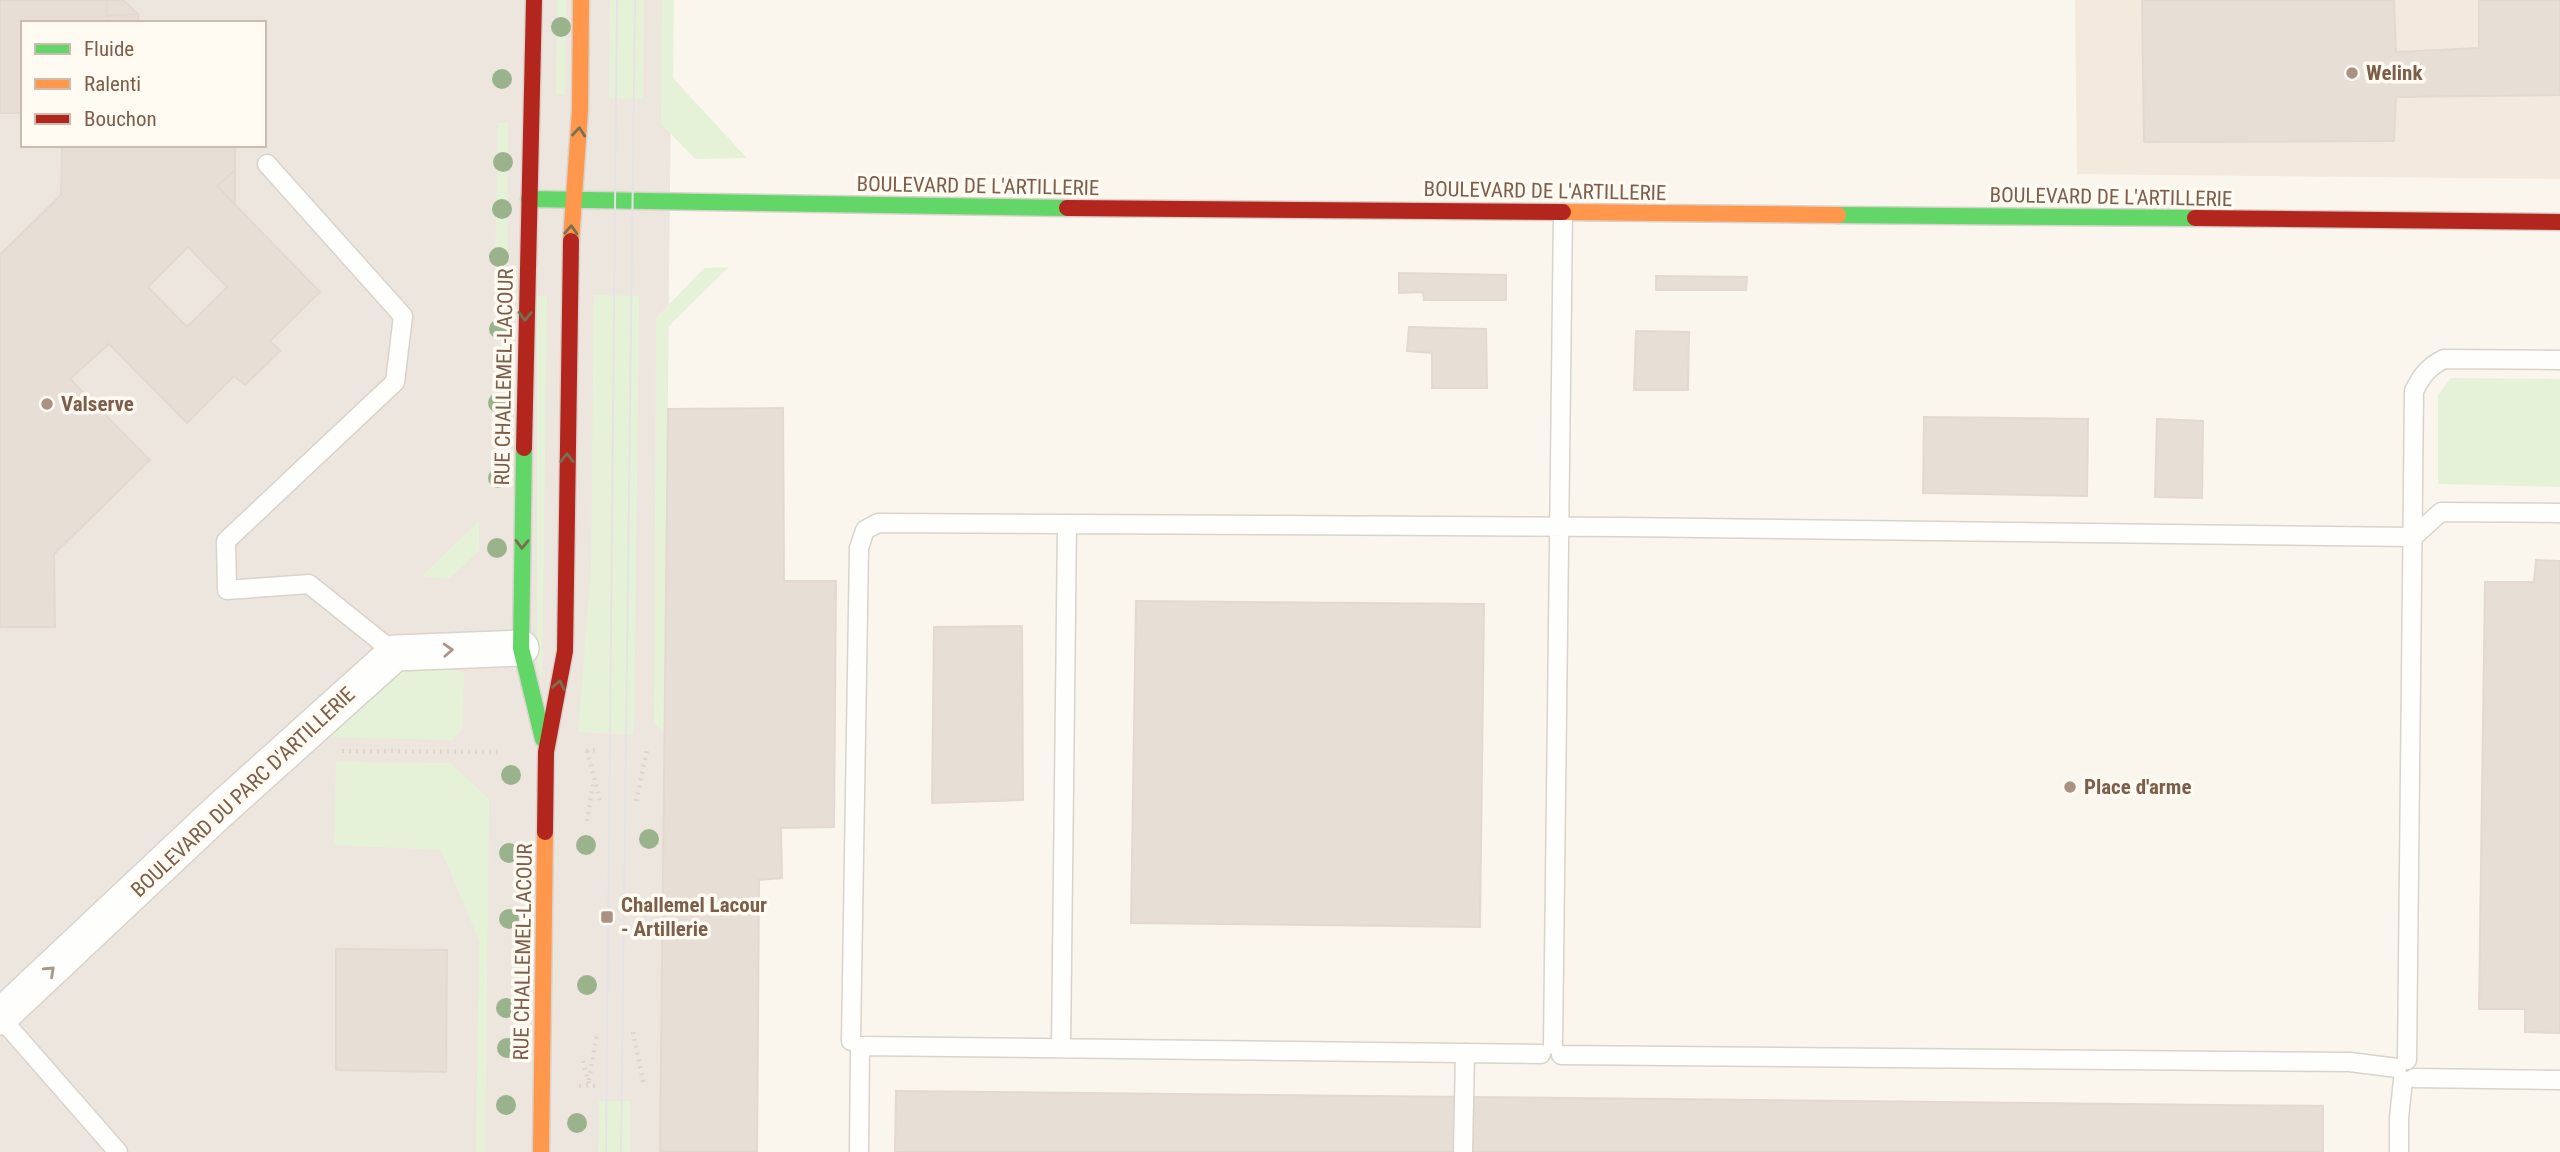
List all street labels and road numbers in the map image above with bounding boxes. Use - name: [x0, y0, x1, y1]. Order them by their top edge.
- street label: BOULEVARD DE L'ARTILLERIE: [856, 172, 1100, 200]
- street label: BOULEVARD DE L'ARTILLERIE: [1423, 177, 1667, 205]
- street label: BOULEVARD DE L'ARTILLERIE: [1989, 183, 2233, 211]
- street label: RUE CHALLEMEL-LACOUR: [490, 268, 518, 486]
- street label: BOULEVARD DU PARC D'ARTILLERIE: [126, 682, 360, 902]
- street label: RUE CHALLEMEL-LACOUR: [509, 843, 537, 1061]

